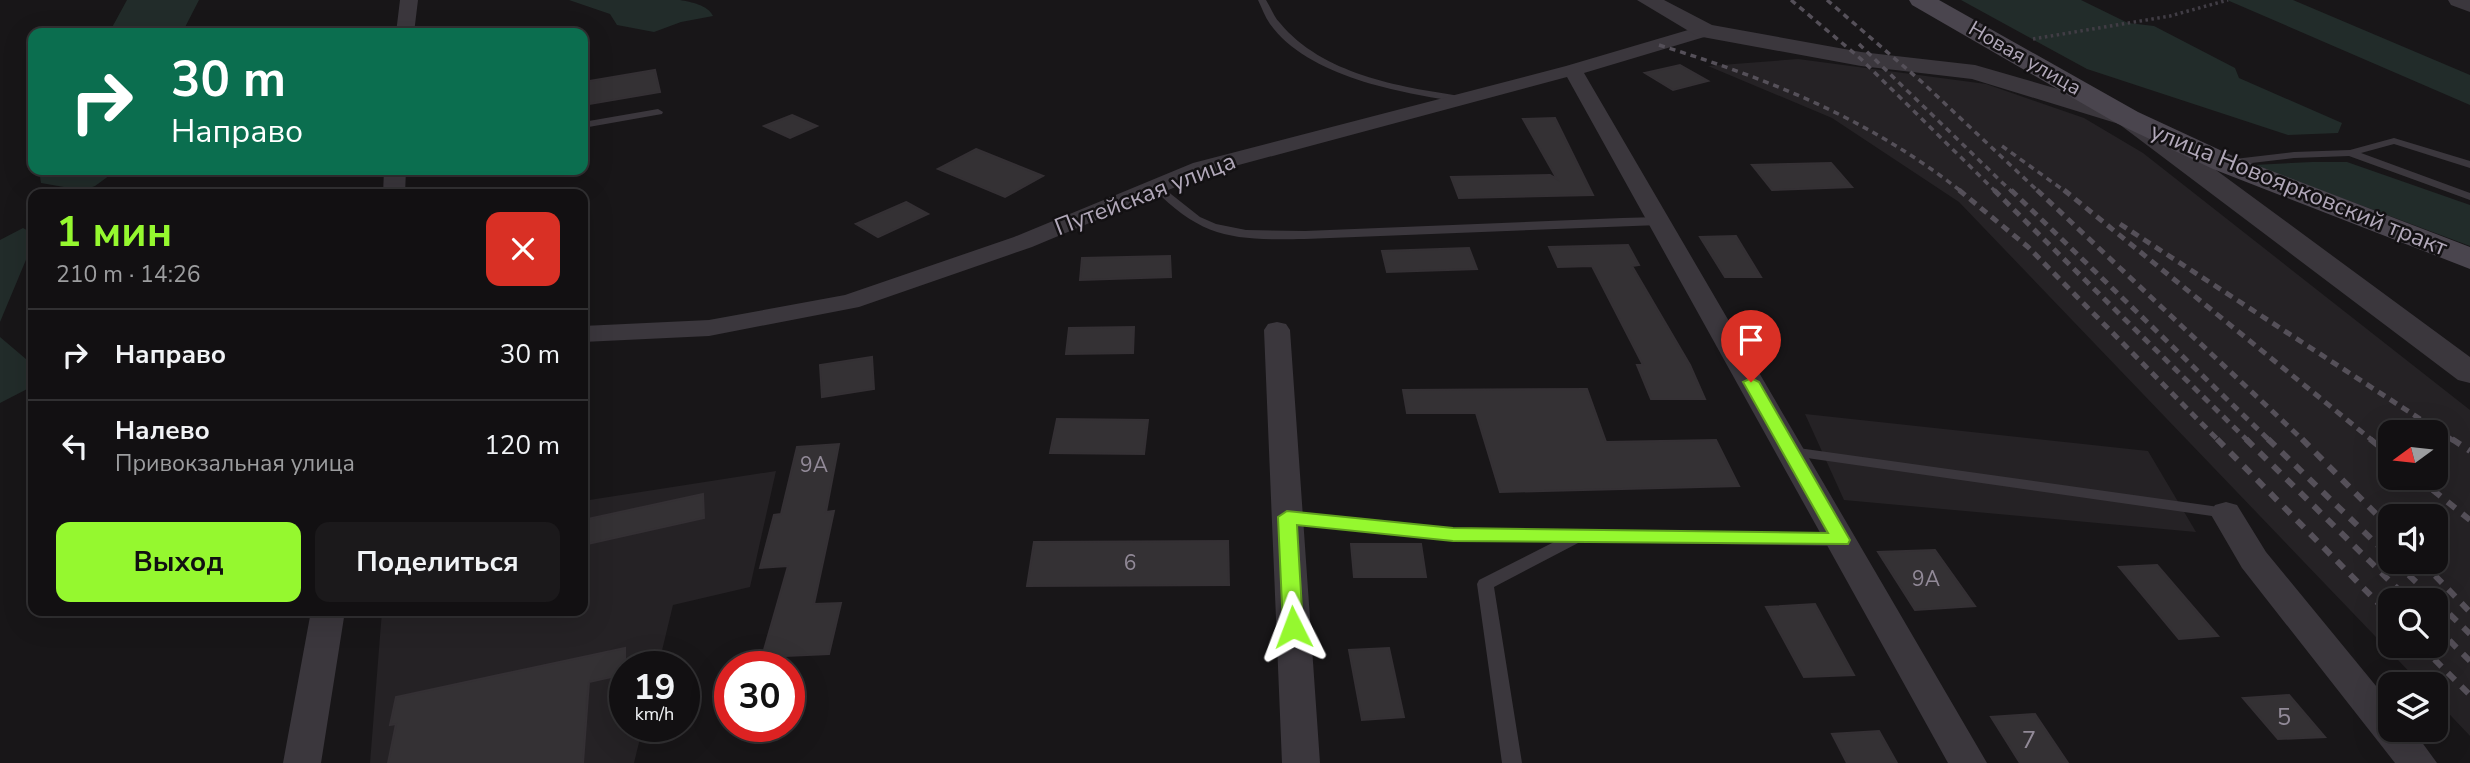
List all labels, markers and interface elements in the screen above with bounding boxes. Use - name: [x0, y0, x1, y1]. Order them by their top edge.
- street label: Новая улица: [1963, 14, 2087, 102]
- text: 30 m: [171, 46, 286, 113]
- icon: right: [56, 56, 147, 147]
- text: Направо: [171, 110, 303, 153]
- street label: улица Новоярковский тракт: [2146, 115, 2452, 263]
- street label: Путейская улица: [1050, 145, 1240, 243]
- text: 1 мин: [56, 204, 172, 261]
- button: close: [486, 212, 560, 286]
- text: 210 m · 14:26: [56, 259, 201, 290]
- pin: [1721, 310, 1781, 382]
- icon: arrive: [1732, 321, 1770, 359]
- icon: right: [56, 336, 94, 374]
- text: Направо: [115, 337, 226, 372]
- text: 30 m: [500, 337, 560, 372]
- text: Налево: [115, 413, 210, 448]
- north arrow: [2378, 420, 2448, 490]
- map controls: [2378, 420, 2448, 742]
- icon: left: [56, 427, 94, 465]
- text: 120 m: [484, 428, 560, 463]
- text: Привокзальная улица: [115, 448, 355, 479]
- house number: 9А: [800, 451, 828, 479]
- button: sound: [2378, 504, 2448, 574]
- button: Выход: [56, 522, 301, 602]
- button: Поделиться: [315, 522, 560, 602]
- house number: 6: [1124, 549, 1136, 577]
- house number: 9А: [1912, 565, 1940, 593]
- button: search: [2378, 588, 2448, 658]
- position arrow: [1256, 590, 1330, 664]
- speed limit sign: 30: [714, 651, 805, 742]
- text: 19: [633, 664, 676, 711]
- button: layers: [2378, 672, 2448, 742]
- house number: 5: [2277, 701, 2291, 733]
- text: km/h: [635, 702, 674, 726]
- house number: 7: [2022, 724, 2036, 756]

